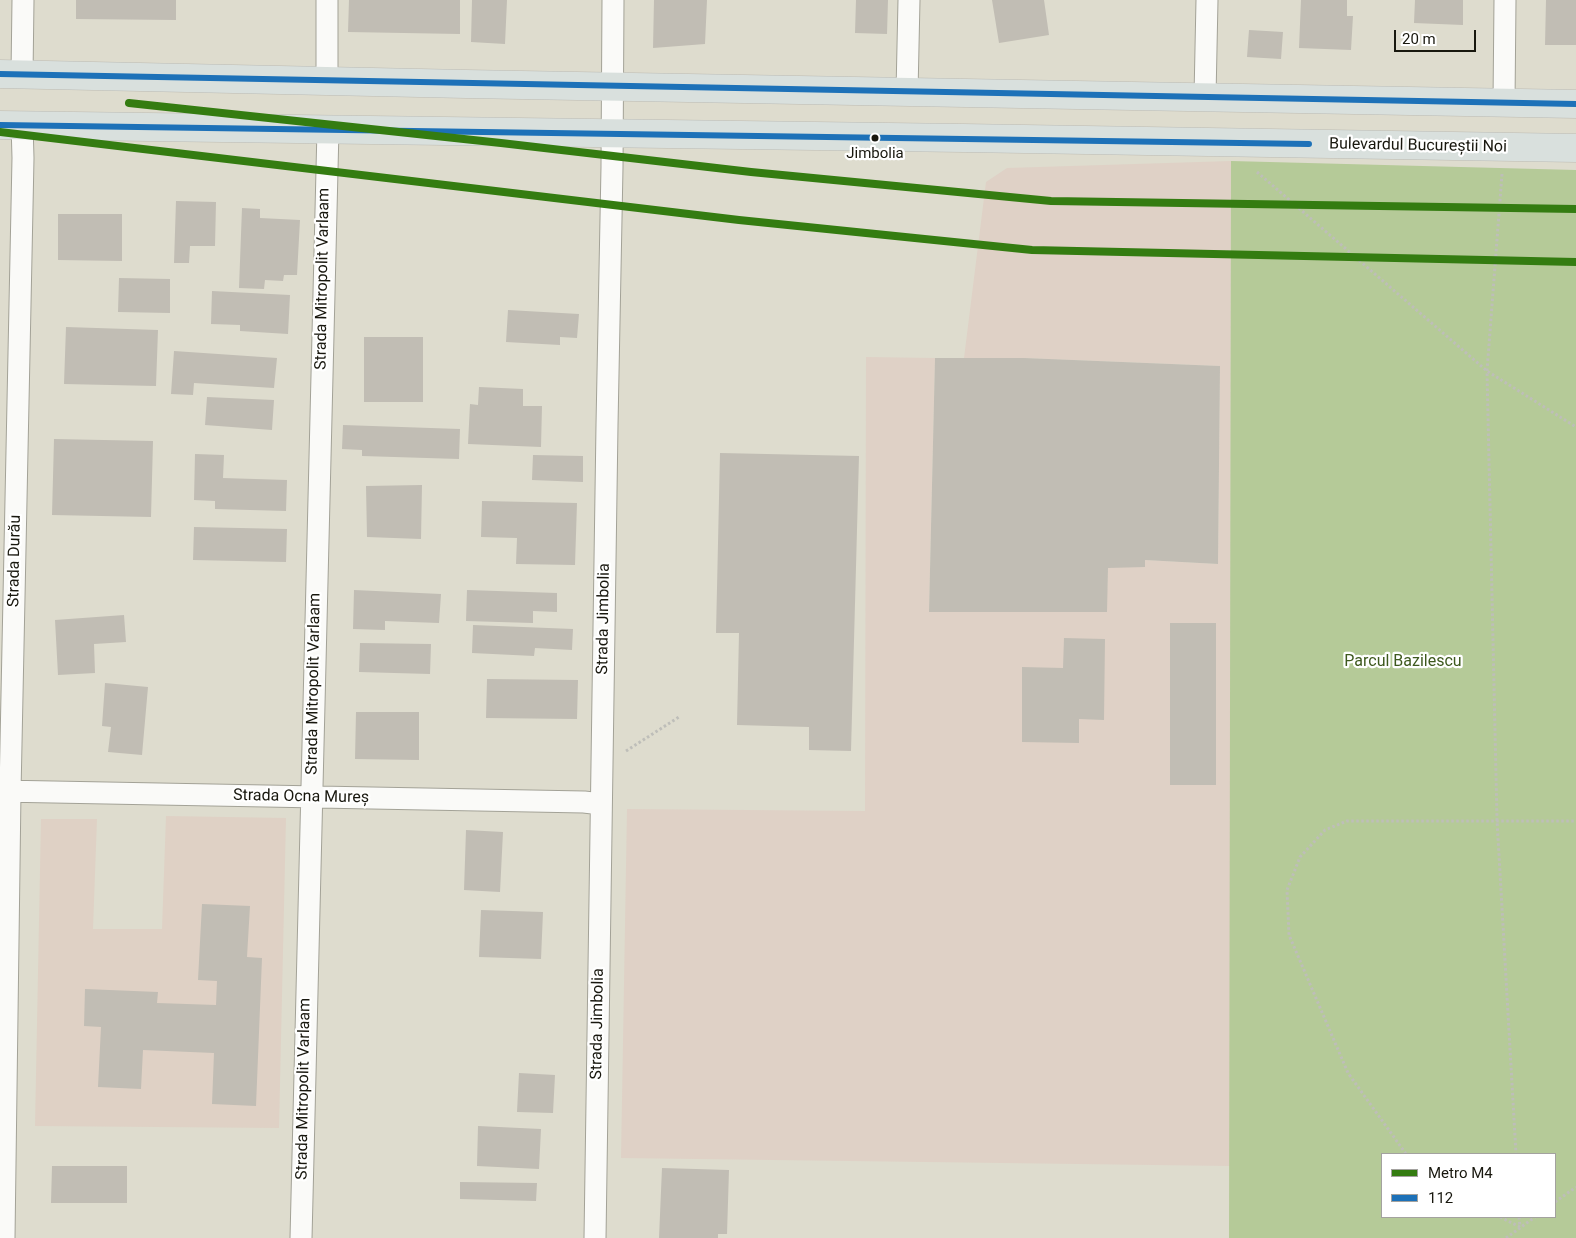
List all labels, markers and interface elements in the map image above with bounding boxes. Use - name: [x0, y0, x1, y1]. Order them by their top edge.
- scale bar: [1396, 20, 1478, 52]
- text: 20 m: [1402, 30, 1436, 48]
- marker: Jimbolia: [870, 133, 880, 143]
- street label: Bulevardul Bucureștii Noi: [1329, 135, 1507, 157]
- place label: Jimbolia: [846, 145, 904, 163]
- street label: Strada Mitropolit Varlaam: [312, 188, 334, 370]
- street label: Strada Durău: [5, 515, 25, 607]
- street label: Strada Jimbolia: [593, 563, 615, 675]
- street label: Strada Mitropolit Varlaam: [303, 593, 325, 775]
- park label: Parcul Bazilescu: [1344, 652, 1462, 672]
- street label: Strada Ocna Mureș: [233, 786, 369, 808]
- street label: Strada Jimbolia: [587, 968, 609, 1080]
- street label: Strada Mitropolit Varlaam: [293, 998, 315, 1180]
- legend: [1381, 1153, 1556, 1218]
- text: Metro M4: [1428, 1164, 1493, 1182]
- text: 112: [1428, 1189, 1453, 1207]

